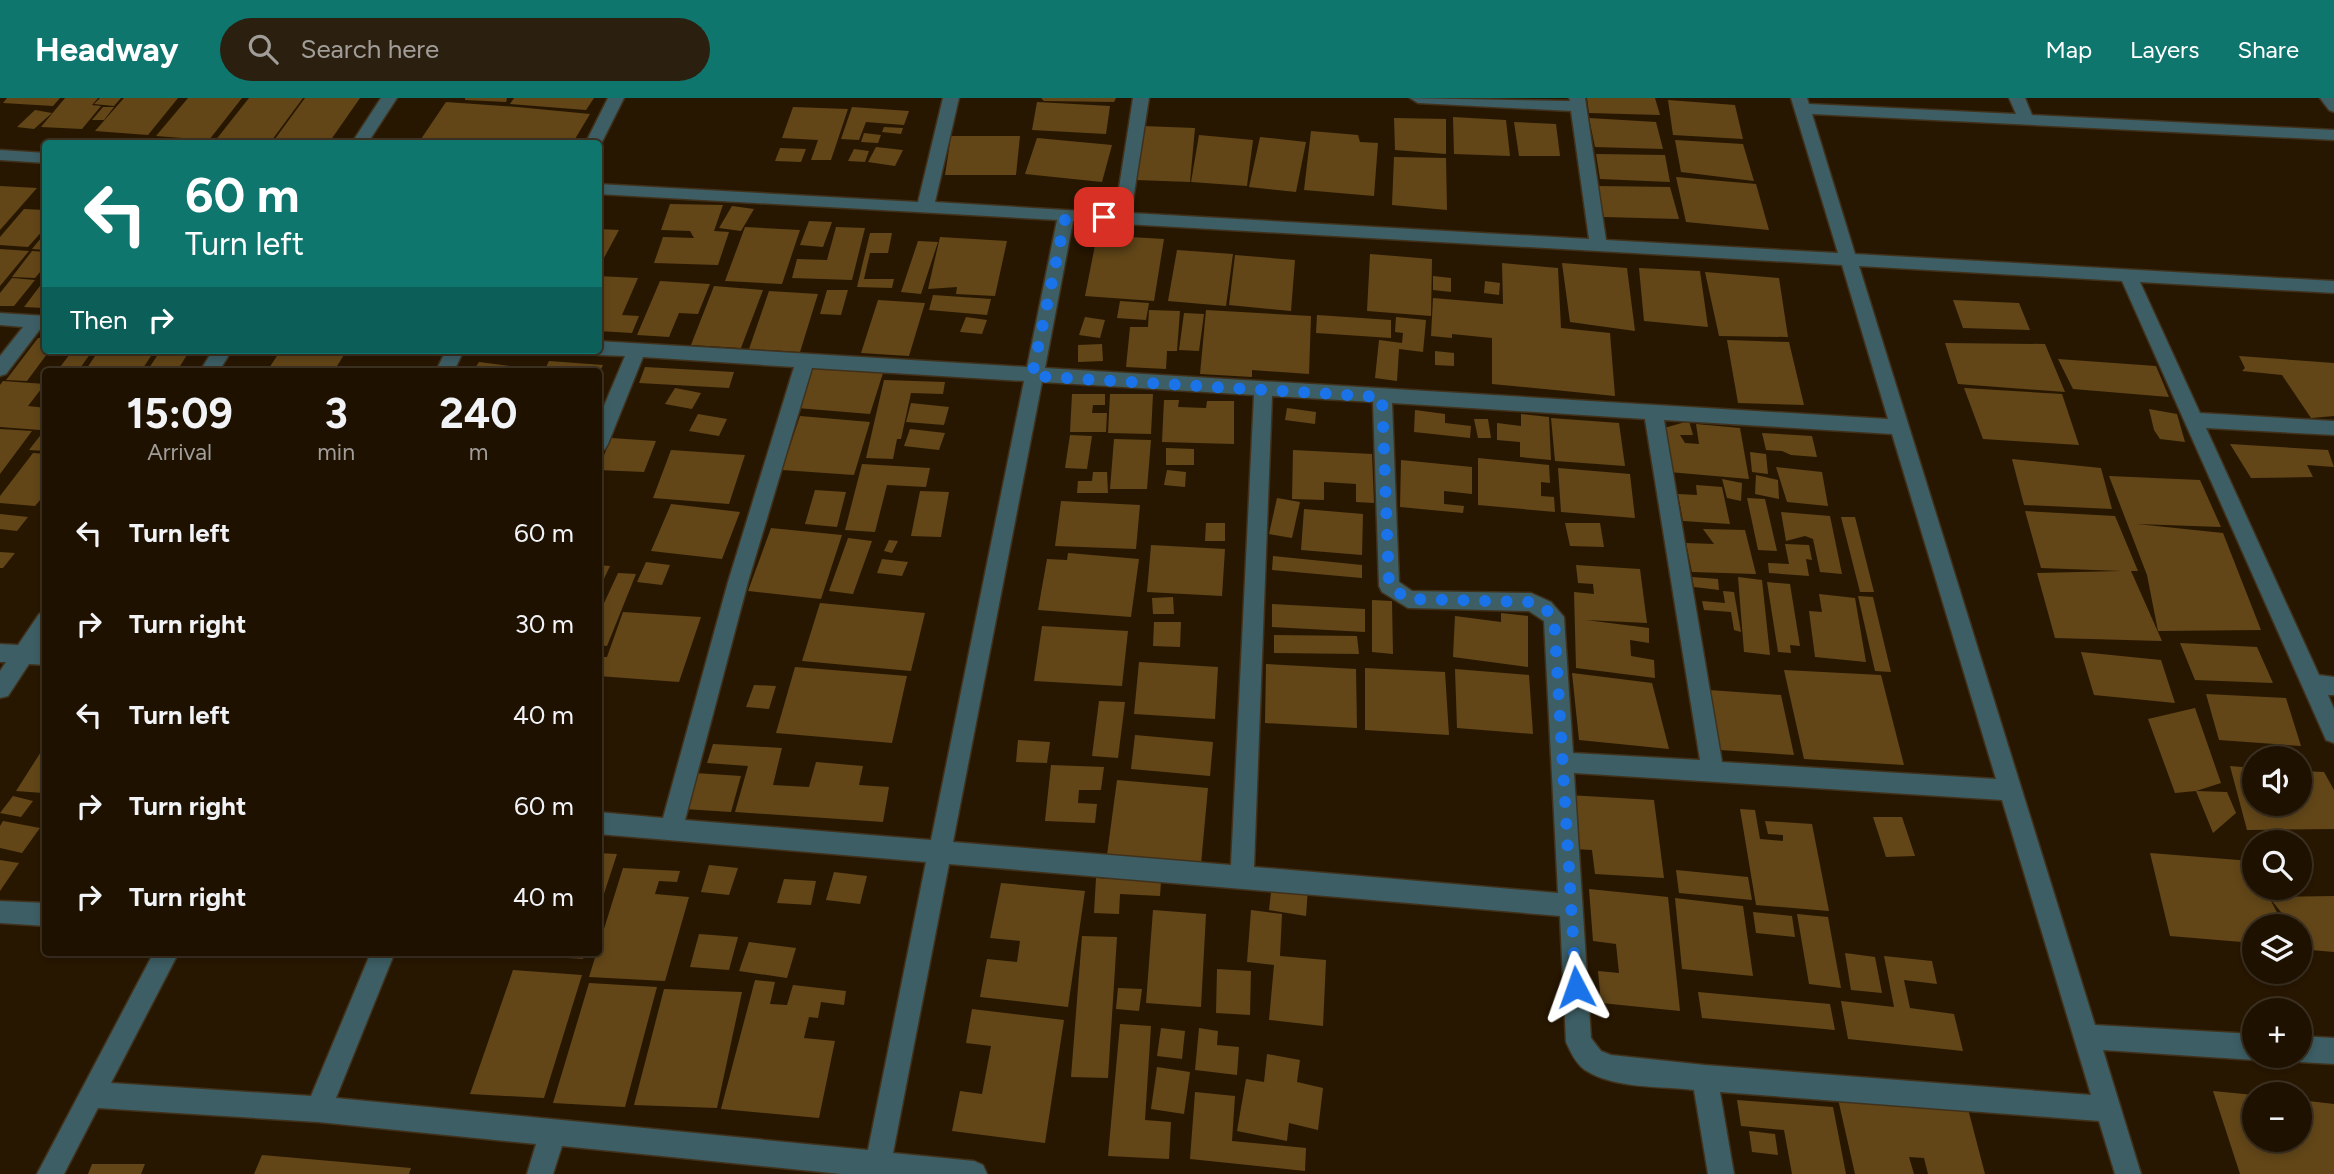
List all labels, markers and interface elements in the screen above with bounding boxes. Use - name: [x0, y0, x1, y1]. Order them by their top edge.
- search box: [220, 18, 710, 81]
- text: Headway: [35, 30, 178, 69]
- icon: search: [244, 30, 282, 68]
- text: Search here: [300, 33, 439, 65]
- text: Map: [2045, 35, 2092, 64]
- text: Layers: [2130, 35, 2199, 64]
- text: Share: [2237, 35, 2299, 64]
- text: 60 m: [185, 165, 300, 224]
- icon: left: [70, 168, 161, 259]
- pin: [1074, 187, 1134, 247]
- icon: arrive: [1085, 198, 1123, 236]
- text: Turn left: [185, 225, 304, 263]
- icon: right: [142, 301, 180, 339]
- text: Then: [70, 304, 128, 336]
- text: 15:09: [126, 388, 233, 439]
- text: 3: [324, 388, 348, 439]
- text: 240: [439, 388, 518, 439]
- text: Arrival: [147, 438, 212, 466]
- text: min: [317, 438, 355, 466]
- text: m: [469, 438, 488, 466]
- icon: left: [70, 514, 108, 552]
- text: Turn left: [129, 517, 230, 549]
- text: 60 m: [514, 517, 574, 549]
- icon: right: [70, 605, 108, 643]
- text: Turn right: [129, 608, 246, 640]
- text: 30 m: [515, 608, 574, 640]
- icon: left: [70, 696, 108, 734]
- text: Turn left: [129, 699, 230, 731]
- text: 40 m: [513, 699, 574, 731]
- map controls: [2242, 746, 2312, 1152]
- button: sound: [2242, 746, 2312, 816]
- icon: right: [70, 787, 108, 825]
- text: Turn right: [129, 790, 246, 822]
- text: 60 m: [514, 790, 574, 822]
- button: search: [2242, 830, 2312, 900]
- icon: right: [70, 878, 108, 916]
- text: Turn right: [129, 881, 246, 913]
- text: 40 m: [513, 881, 574, 913]
- button: layers: [2242, 914, 2312, 984]
- position arrow: [1539, 950, 1613, 1024]
- button: +: [2242, 998, 2312, 1068]
- button: −: [2242, 1082, 2312, 1152]

